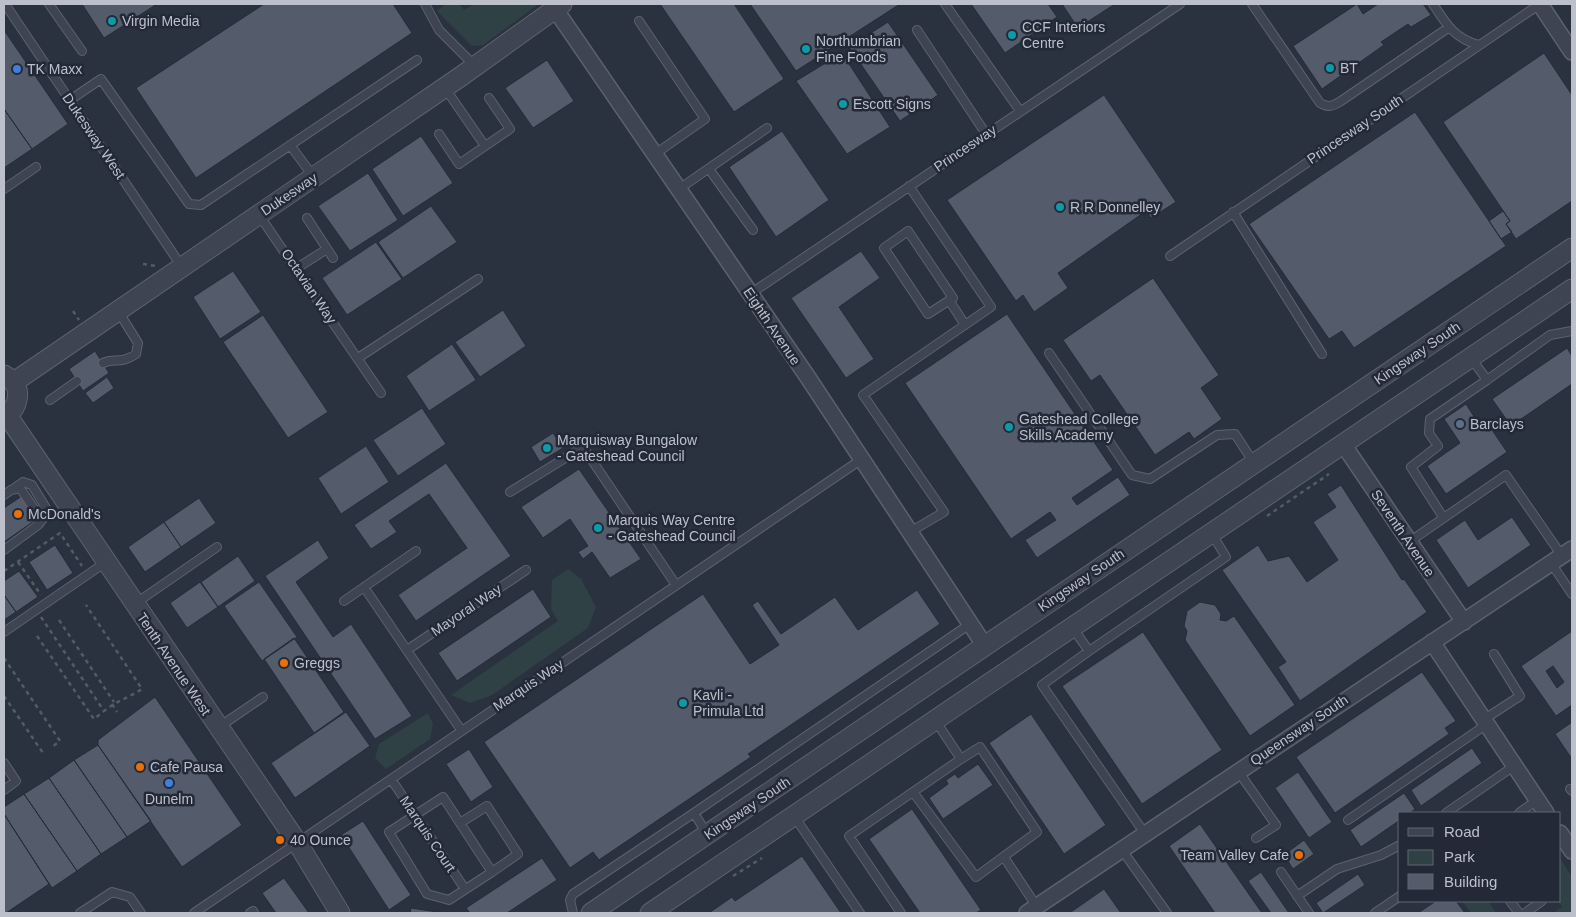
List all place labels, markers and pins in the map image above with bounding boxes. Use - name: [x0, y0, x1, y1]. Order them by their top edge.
- place label: Virgin Media: [122, 13, 200, 29]
- marker: Virgin Media: [106, 15, 118, 27]
- place label: CCF Interiors Centre: [1022, 19, 1105, 51]
- marker: CCF Interiors Centre: [1006, 29, 1018, 41]
- place label: Northumbrian Fine Foods: [816, 33, 901, 65]
- marker: Northumbrian Fine Foods: [800, 43, 812, 55]
- place label: BT: [1340, 60, 1358, 76]
- place label: TK Maxx: [27, 61, 82, 77]
- marker: BT: [1324, 62, 1336, 74]
- marker: TK Maxx: [11, 63, 23, 75]
- place label: Escott Signs: [853, 96, 931, 112]
- marker: Escott Signs: [837, 98, 849, 110]
- place label: R R Donnelley: [1070, 199, 1160, 215]
- marker: R R Donnelley: [1054, 201, 1066, 213]
- place label: Gateshead College Skills Academy: [1019, 411, 1139, 443]
- place label: Barclays: [1470, 416, 1524, 432]
- marker: Barclays: [1454, 418, 1466, 430]
- marker: Gateshead College Skills Academy: [1003, 421, 1015, 433]
- place label: Marquisway Bungalow - Gateshead Council: [557, 432, 698, 464]
- marker: Marquisway Bungalow - Gateshead Council: [541, 442, 553, 454]
- place label: McDonald's: [28, 506, 101, 522]
- marker: McDonald's: [12, 508, 24, 520]
- place label: Marquis Way Centre - Gateshead Council: [608, 512, 736, 544]
- marker: Marquis Way Centre - Gateshead Council: [592, 522, 604, 534]
- place label: Greggs: [294, 655, 340, 671]
- marker: Greggs: [278, 657, 290, 669]
- place label: Kavli - Primula Ltd: [693, 687, 764, 719]
- marker: Kavli - Primula Ltd: [677, 697, 689, 709]
- place label: Cafe Pausa: [150, 759, 223, 775]
- marker: Cafe Pausa: [134, 761, 146, 773]
- marker: Dunelm: [163, 777, 175, 789]
- place label: Dunelm: [145, 791, 193, 807]
- place label: 40 Ounce: [290, 832, 351, 848]
- marker: 40 Ounce: [274, 834, 286, 846]
- place label: Team Valley Cafe: [1180, 847, 1289, 863]
- marker: Team Valley Cafe: [1293, 849, 1305, 861]

